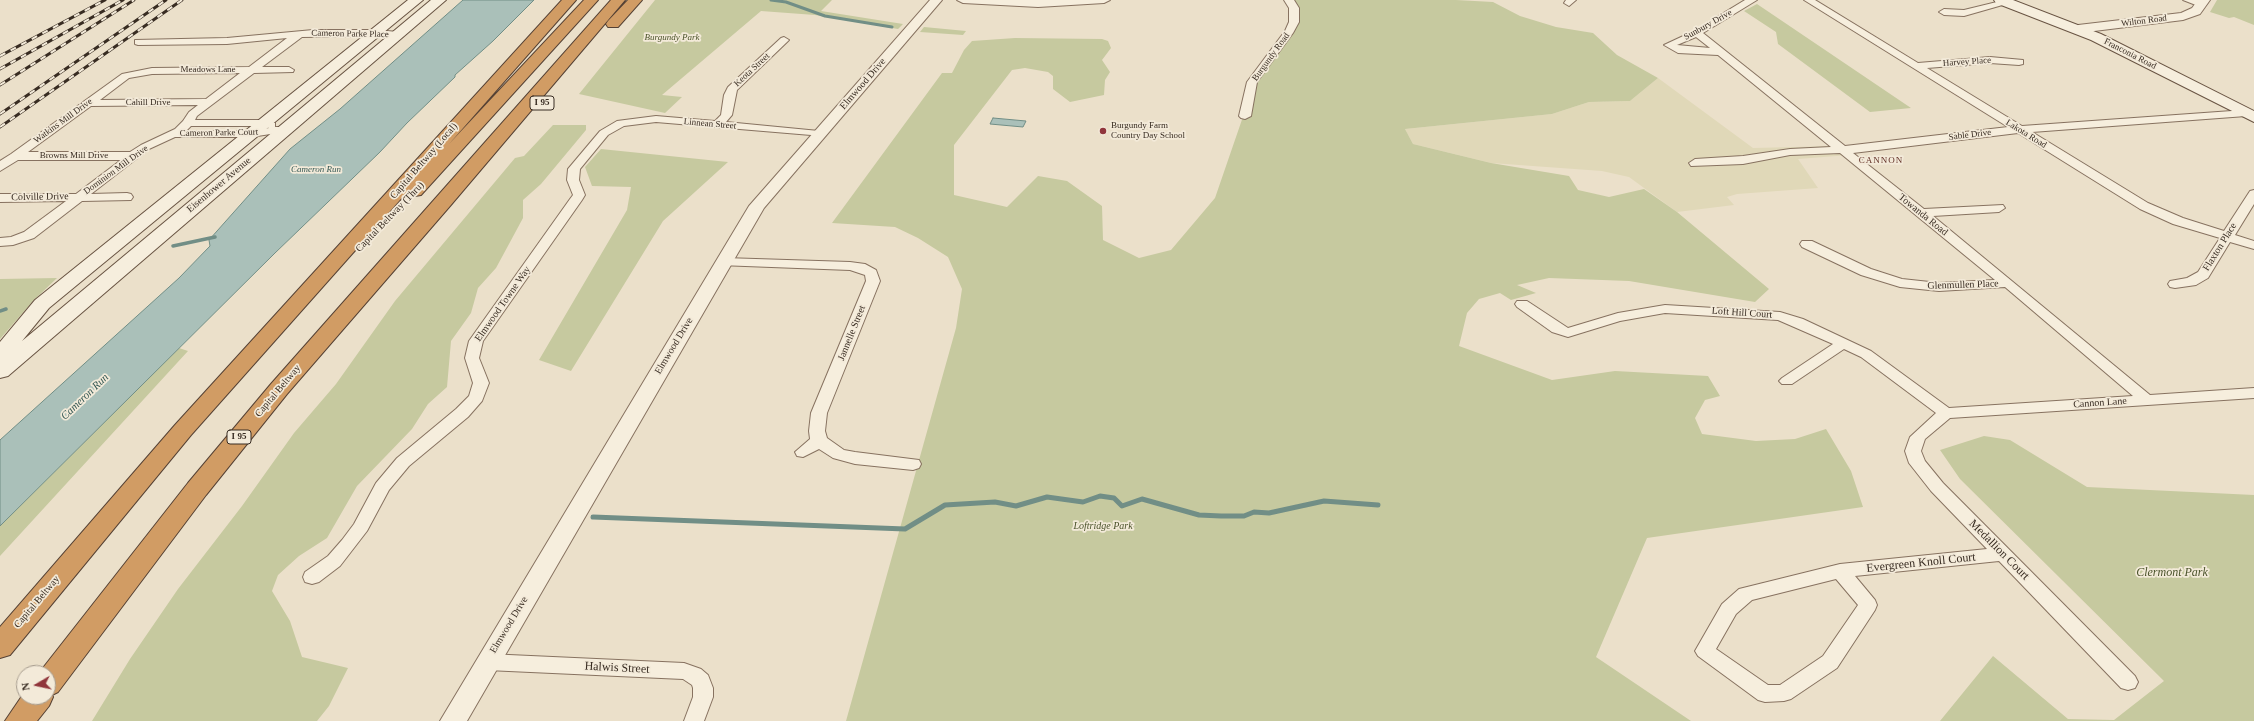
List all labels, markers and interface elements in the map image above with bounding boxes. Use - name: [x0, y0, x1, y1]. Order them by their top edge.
- street label: Sunbury Drive: [1682, 7, 1734, 43]
- street label: Wilton Road: [2121, 13, 2167, 29]
- street label: Cameron Parke Place: [311, 28, 389, 40]
- street label: Burgundy Road: [1250, 31, 1292, 83]
- park label: Burgundy Park: [645, 33, 699, 43]
- street label: Franconia Road: [2102, 36, 2158, 72]
- street label: Keota Street: [732, 51, 772, 89]
- street label: Harvey Place: [1943, 55, 1991, 69]
- street label: Elmwood Drive: [837, 56, 889, 112]
- street label: Meadows Lane: [180, 65, 236, 75]
- street label: Watkins Mill Drive: [32, 96, 94, 146]
- road number: I 95: [530, 96, 554, 110]
- street label: Cahill Drive: [126, 98, 170, 108]
- street label: Linnean Street: [683, 116, 737, 132]
- street label: Lakota Road: [2004, 117, 2048, 151]
- street label: Capital Beltway (Local): [388, 121, 460, 201]
- place label: Burgundy Farm Country Day School: [1111, 121, 1185, 142]
- marker: Burgundy Farm Country Day School: [1098, 126, 1108, 136]
- street label: Cameron Parke Court: [180, 127, 258, 139]
- street label: Sable Drive: [1948, 127, 1992, 143]
- street label: Dominion Mill Drive: [82, 143, 150, 197]
- street label: Browns Mill Drive: [40, 151, 108, 161]
- street label: Eisenhower Avenue: [184, 155, 254, 215]
- district label: CANNON: [1859, 156, 1903, 166]
- water label: Cameron Run: [291, 165, 341, 175]
- street label: Capital Beltway (Thru): [353, 179, 427, 255]
- street label: Colville Drive: [11, 190, 69, 204]
- street label: Towanda Road: [1896, 191, 1950, 239]
- street label: Flaxton Place: [2200, 221, 2240, 273]
- street label: Elmwood Towne Way: [473, 264, 533, 344]
- street label: Glenmullen Place: [1927, 278, 1999, 292]
- street label: Jannelle Street: [835, 304, 869, 362]
- street label: Loft Hill Court: [1711, 305, 1773, 321]
- street label: Elmwood Drive: [652, 315, 696, 377]
- street label: Capital Beltway: [253, 362, 303, 420]
- water label: Cameron Run: [58, 371, 112, 423]
- street label: Cannon Lane: [2073, 395, 2127, 411]
- road number: I 95: [227, 430, 251, 444]
- street label: Medallion Court: [1966, 517, 2032, 583]
- park label: Loftridge Park: [1073, 520, 1133, 532]
- street label: Evergreen Knoll Court: [1866, 550, 1976, 576]
- park label: Clermont Park: [2136, 566, 2208, 580]
- street label: Capital Beltway: [12, 573, 62, 631]
- street label: Elmwood Drive: [487, 594, 531, 656]
- street label: Halwis Street: [584, 659, 650, 677]
- north arrow: [16, 665, 56, 705]
- text: N: [19, 682, 32, 692]

